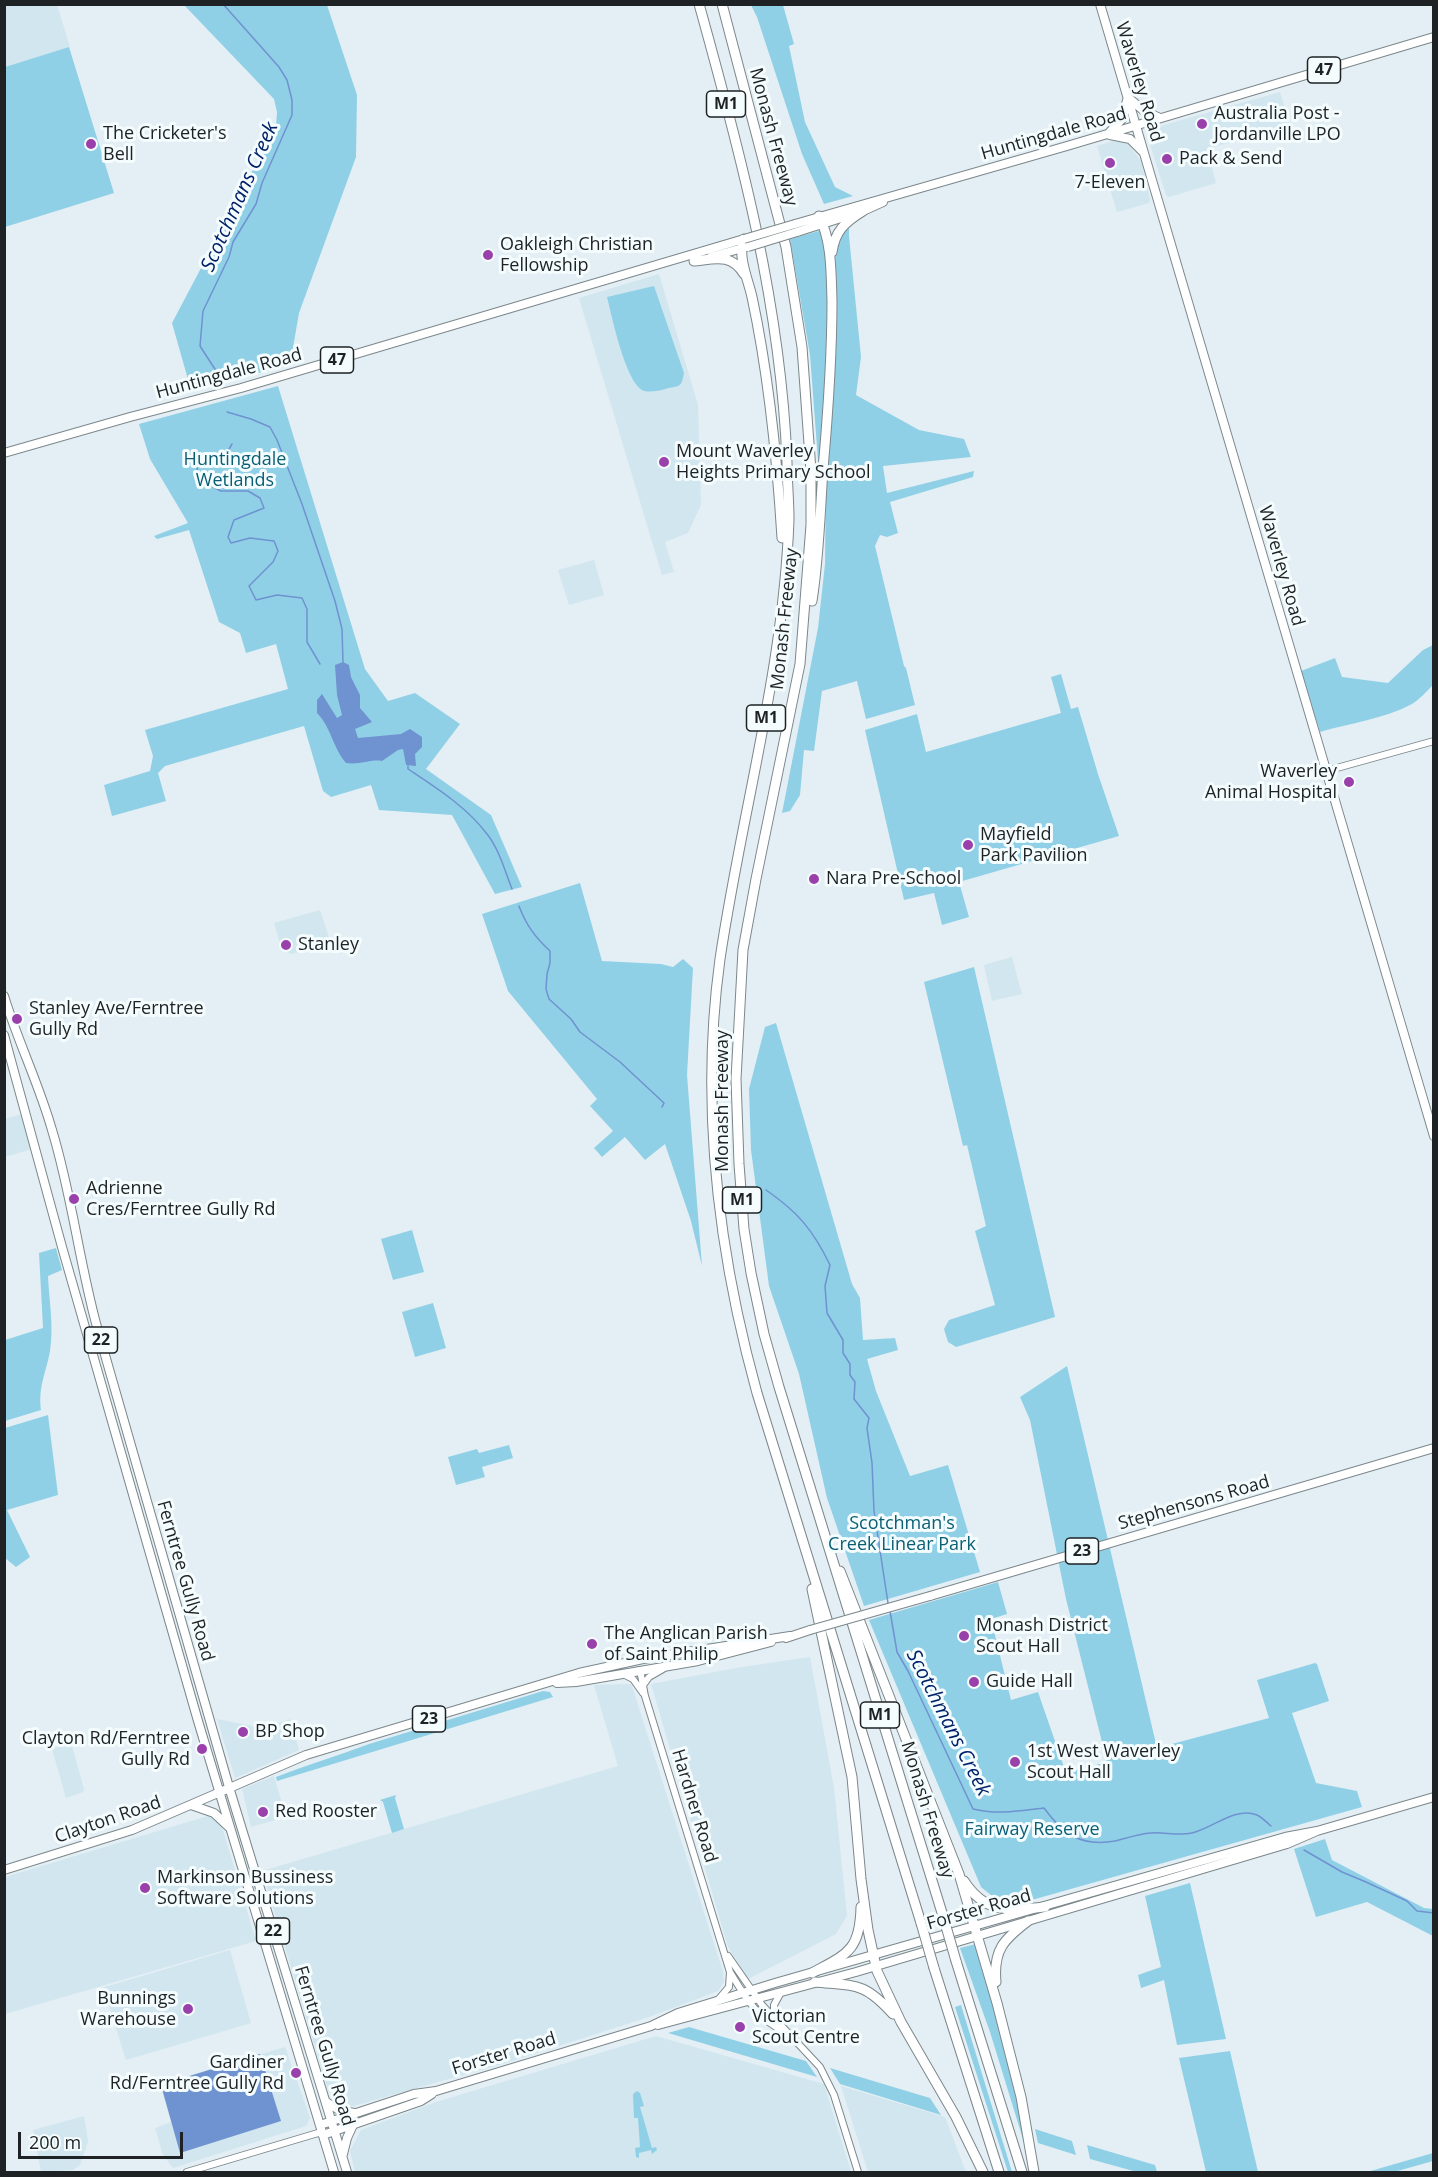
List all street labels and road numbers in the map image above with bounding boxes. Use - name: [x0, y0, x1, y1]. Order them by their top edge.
- street label: Waverley Road: [1110, 19, 1168, 145]
- road number: 47: [1308, 57, 1340, 83]
- street label: Monash Freeway: [744, 66, 802, 208]
- road number: M1: [706, 91, 746, 117]
- street label: Huntingdale Road: [979, 103, 1129, 165]
- street label: Huntingdale Road: [154, 344, 304, 404]
- road number: 47: [320, 347, 354, 373]
- street label: Waverley Road: [1253, 503, 1309, 629]
- street label: Monash Freeway: [767, 547, 803, 691]
- road number: M1: [746, 705, 786, 731]
- street label: Monash Freeway: [712, 1030, 734, 1172]
- road number: M1: [722, 1187, 762, 1213]
- road number: 22: [84, 1327, 118, 1353]
- street label: Stephensons Road: [1116, 1471, 1272, 1535]
- street label: Ferntree Gully Road: [152, 1498, 218, 1664]
- road number: 23: [1066, 1538, 1098, 1564]
- road number: M1: [860, 1702, 900, 1728]
- road number: 23: [412, 1706, 446, 1732]
- street label: Monash Freeway: [896, 1739, 958, 1881]
- street label: Hardner Road: [666, 1747, 722, 1865]
- street label: Clayton Road: [52, 1792, 164, 1848]
- street label: Forster Road: [924, 1885, 1034, 1935]
- road number: 22: [256, 1918, 290, 1944]
- street label: Ferntree Gully Road: [289, 1963, 359, 2129]
- street label: Forster Road: [449, 2028, 559, 2080]

